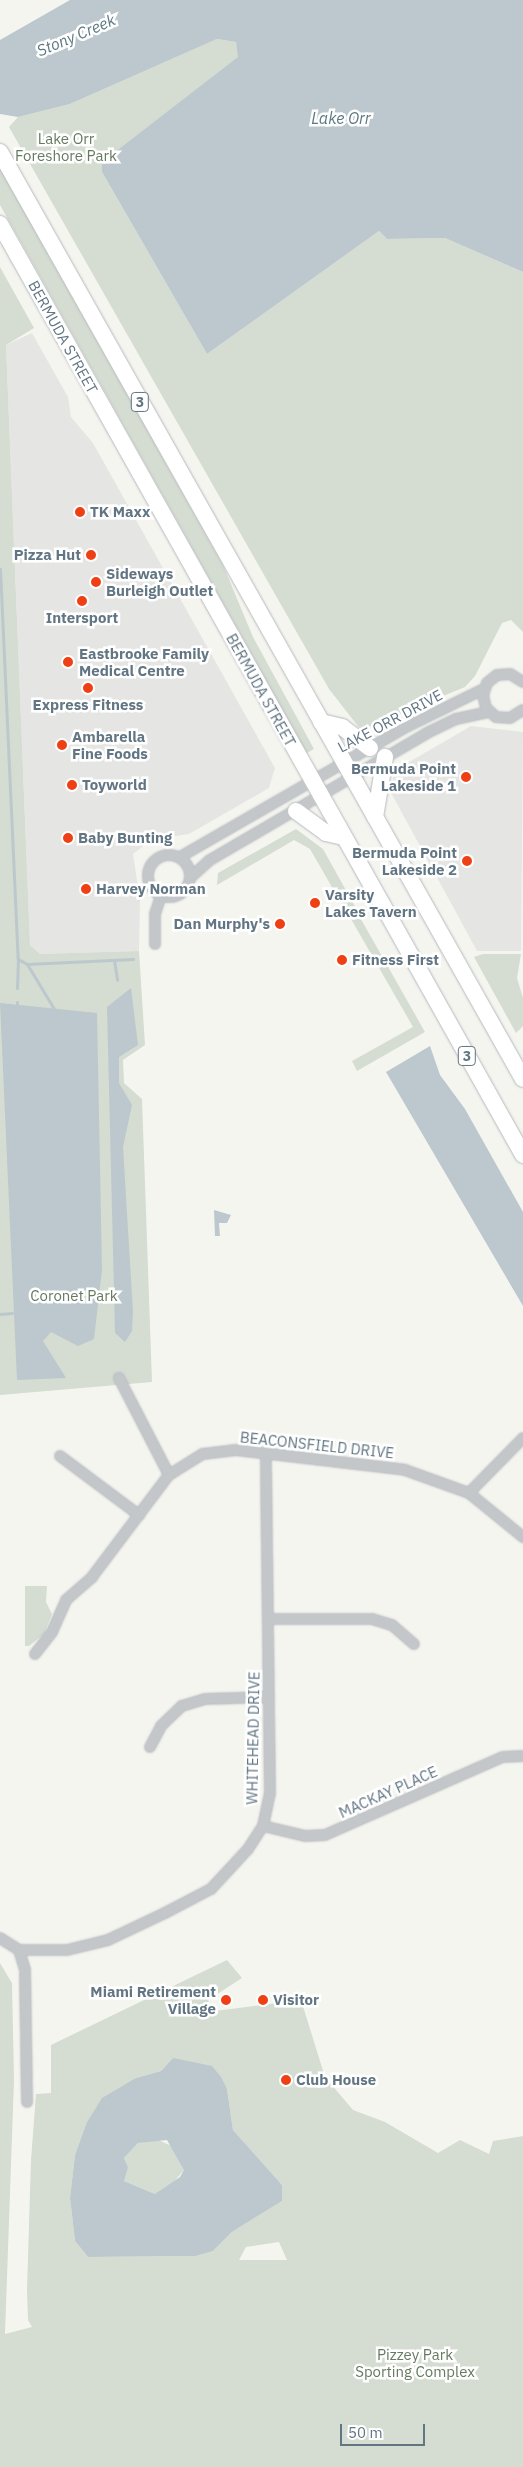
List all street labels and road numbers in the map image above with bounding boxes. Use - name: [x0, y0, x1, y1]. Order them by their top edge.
- street label: BERMUDA STREET: [25, 277, 101, 397]
- road number: 3: [130, 391, 150, 414]
- street label: BERMUDA STREET: [223, 630, 299, 750]
- street label: LAKE ORR DRIVE: [335, 686, 445, 756]
- road number: 3: [457, 1044, 477, 1068]
- street label: BEACONSFIELD DRIVE: [239, 1428, 395, 1462]
- street label: WHITEHEAD DRIVE: [243, 1671, 263, 1805]
- street label: MACKAY PLACE: [336, 1762, 440, 1822]

